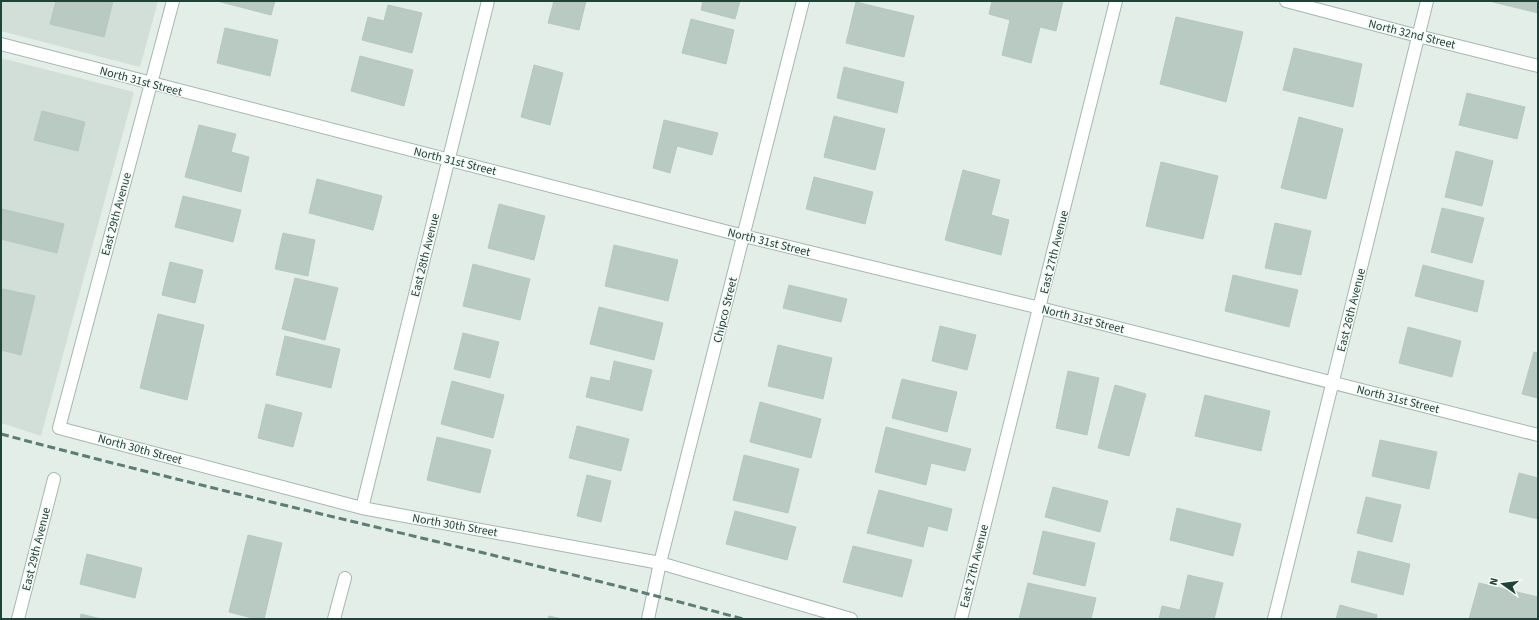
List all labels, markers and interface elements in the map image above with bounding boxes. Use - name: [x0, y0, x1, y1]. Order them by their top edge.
- street label: North 32nd Street: [1367, 15, 1457, 54]
- street label: North 31st Street: [98, 62, 184, 101]
- street label: North 31st Street: [412, 143, 498, 180]
- street label: East 29th Avenue: [97, 171, 136, 258]
- street label: East 27th Avenue: [1036, 209, 1073, 296]
- street label: East 28th Avenue: [407, 212, 444, 299]
- street label: North 31st Street: [726, 224, 812, 261]
- street label: East 26th Avenue: [1333, 267, 1370, 354]
- street label: Chipco Street: [709, 275, 742, 345]
- street label: North 31st Street: [1040, 301, 1126, 338]
- street label: North 31st Street: [1355, 381, 1441, 418]
- street label: North 30th Street: [96, 430, 184, 469]
- street label: East 29th Avenue: [18, 506, 55, 593]
- street label: North 30th Street: [411, 510, 499, 541]
- street label: East 27th Avenue: [956, 523, 993, 610]
- north arrow: [1483, 564, 1523, 604]
- text: N: [1486, 576, 1502, 587]

